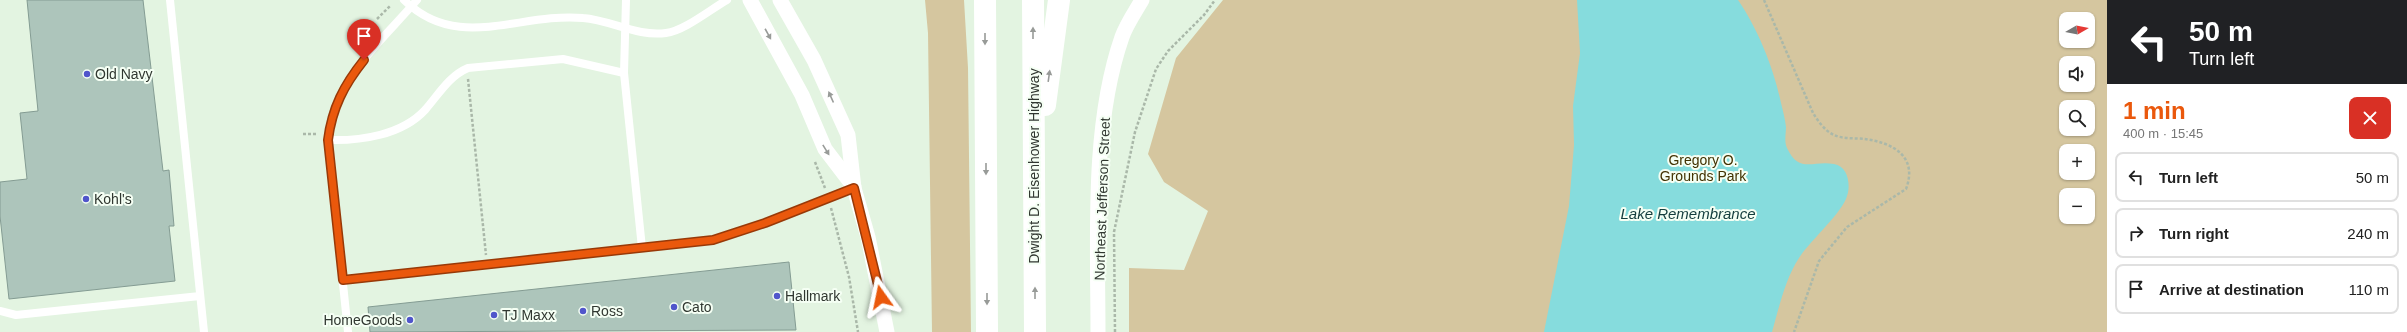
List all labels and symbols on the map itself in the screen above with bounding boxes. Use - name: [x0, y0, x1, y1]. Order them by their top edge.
- north arrow: [2059, 12, 2095, 48]
- pin: [347, 19, 381, 60]
- one-way arrow: [1030, 26, 1036, 39]
- one-way arrow: [765, 28, 772, 40]
- one-way arrow: [982, 33, 988, 46]
- place label: Old Navy: [95, 66, 153, 82]
- street label: Dwight D. Eisenhower Highway: [1026, 68, 1042, 264]
- marker: Old Navy: [82, 69, 92, 79]
- one-way arrow: [1046, 70, 1052, 82]
- one-way arrow: [828, 91, 834, 103]
- street label: Northeast Jefferson Street: [1091, 117, 1113, 281]
- one-way arrow: [823, 144, 830, 156]
- park label: Gregory O. Grounds Park: [1660, 152, 1747, 184]
- one-way arrow: [983, 163, 989, 176]
- place label: Kohl's: [94, 191, 132, 207]
- marker: Kohl's: [81, 194, 91, 204]
- water label: Lake Remembrance: [1620, 205, 1756, 222]
- position arrow: [860, 276, 902, 318]
- one-way arrow: [1032, 286, 1038, 299]
- place label: Hallmark: [785, 288, 841, 304]
- marker: Hallmark: [772, 291, 782, 301]
- one-way arrow: [984, 293, 990, 306]
- place label: Cato: [682, 299, 712, 315]
- marker: Cato: [669, 302, 679, 312]
- place label: Ross: [591, 303, 623, 319]
- marker: Ross: [578, 306, 588, 316]
- place label: TJ Maxx: [502, 307, 555, 323]
- marker: TJ Maxx: [489, 310, 499, 320]
- place label: HomeGoods: [323, 312, 402, 328]
- marker: HomeGoods: [405, 315, 415, 325]

